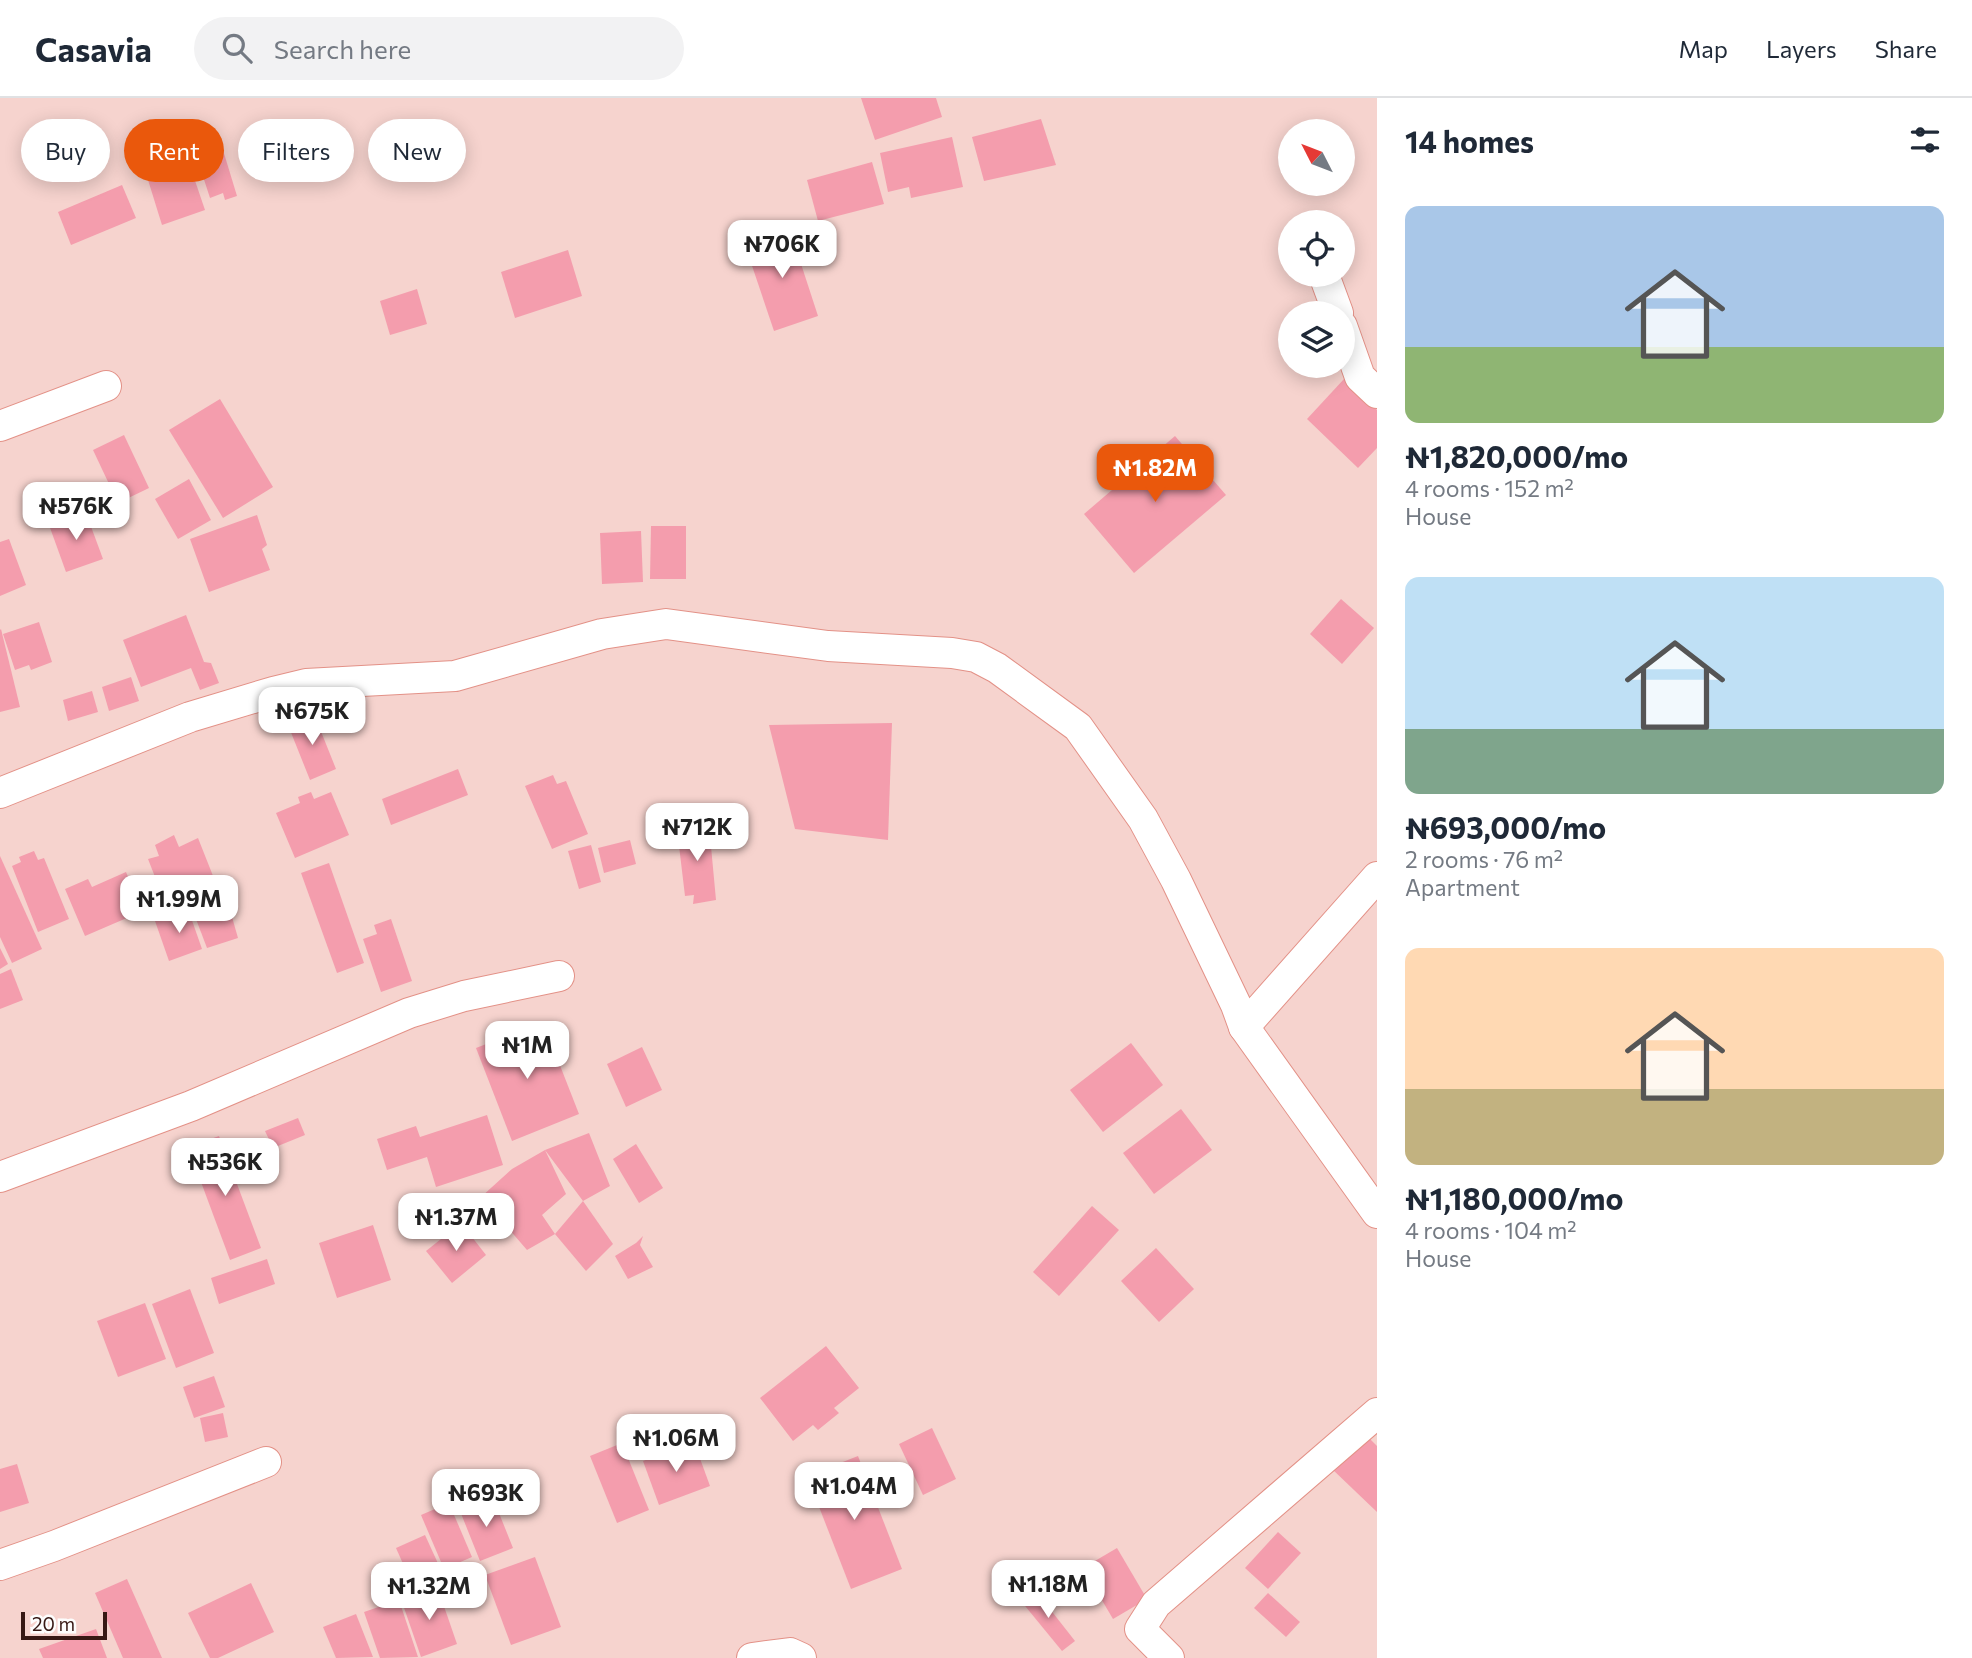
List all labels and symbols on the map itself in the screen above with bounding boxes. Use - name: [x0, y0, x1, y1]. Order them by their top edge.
- north arrow: [1278, 119, 1354, 196]
- pin: ₦706K: [733, 220, 831, 280]
- pin: ₦1.82M: [1098, 444, 1212, 504]
- pin: ₦576K: [27, 482, 125, 542]
- pin: ₦675K: [263, 688, 361, 747]
- pin: ₦712K: [648, 804, 746, 863]
- pin: ₦1.99M: [122, 876, 236, 935]
- pin: ₦1M: [493, 1021, 561, 1081]
- pin: ₦536K: [176, 1138, 274, 1198]
- pin: ₦1.37M: [399, 1194, 513, 1253]
- pin: ₦1.06M: [619, 1414, 733, 1474]
- pin: ₦1.04M: [797, 1462, 911, 1522]
- pin: ₦693K: [437, 1470, 535, 1529]
- pin: ₦1.18M: [991, 1560, 1105, 1620]
- pin: ₦1.32M: [372, 1562, 486, 1622]
- scale bar: [21, 1609, 107, 1641]

